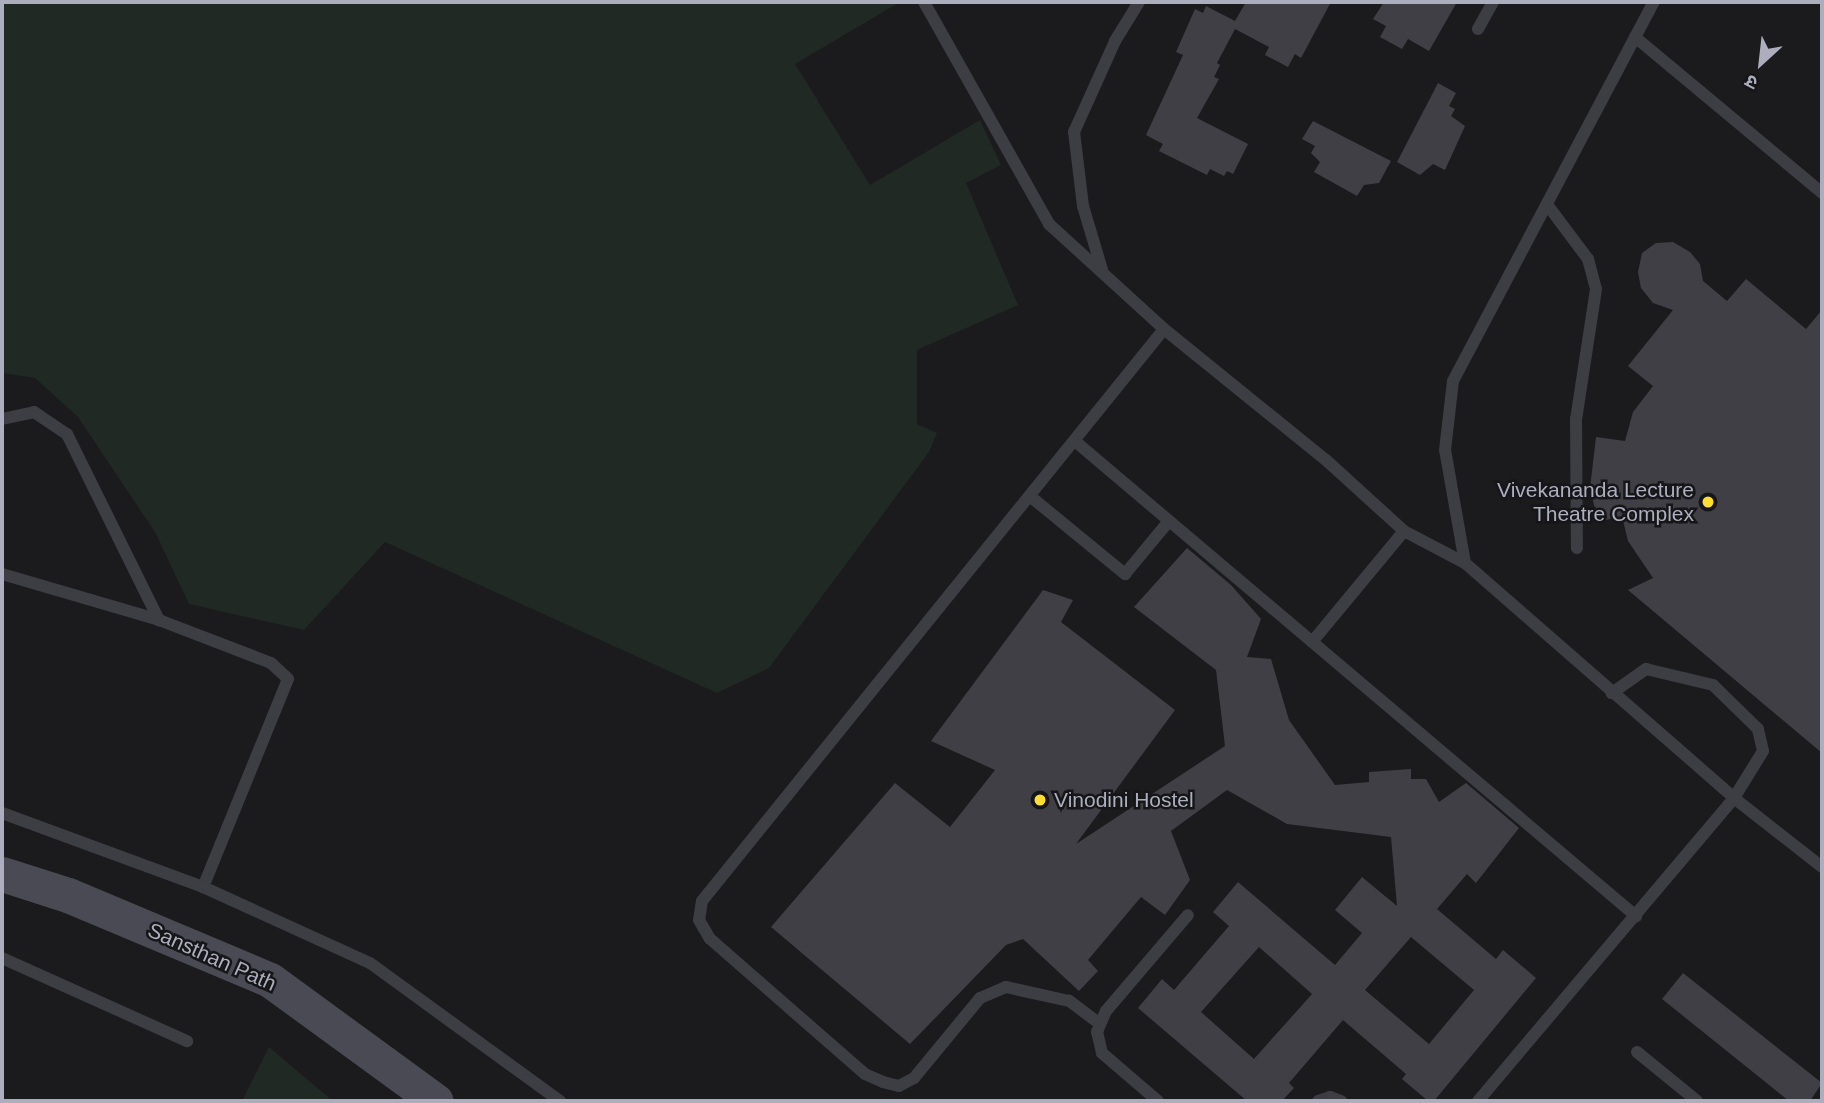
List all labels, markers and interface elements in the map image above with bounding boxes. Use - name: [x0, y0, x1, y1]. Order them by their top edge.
- north arrow: [1726, 28, 1796, 98]
- text: उ: [1742, 70, 1761, 94]
- place label: Vivekananda Lecture Theatre Complex: [1497, 477, 1694, 527]
- marker: Vivekananda Lecture Theatre Complex: [1700, 494, 1716, 510]
- place label: Vinodini Hostel: [1054, 787, 1194, 813]
- marker: Vinodini Hostel: [1032, 792, 1048, 808]
- street label: Sansthan Path: [144, 917, 280, 997]

